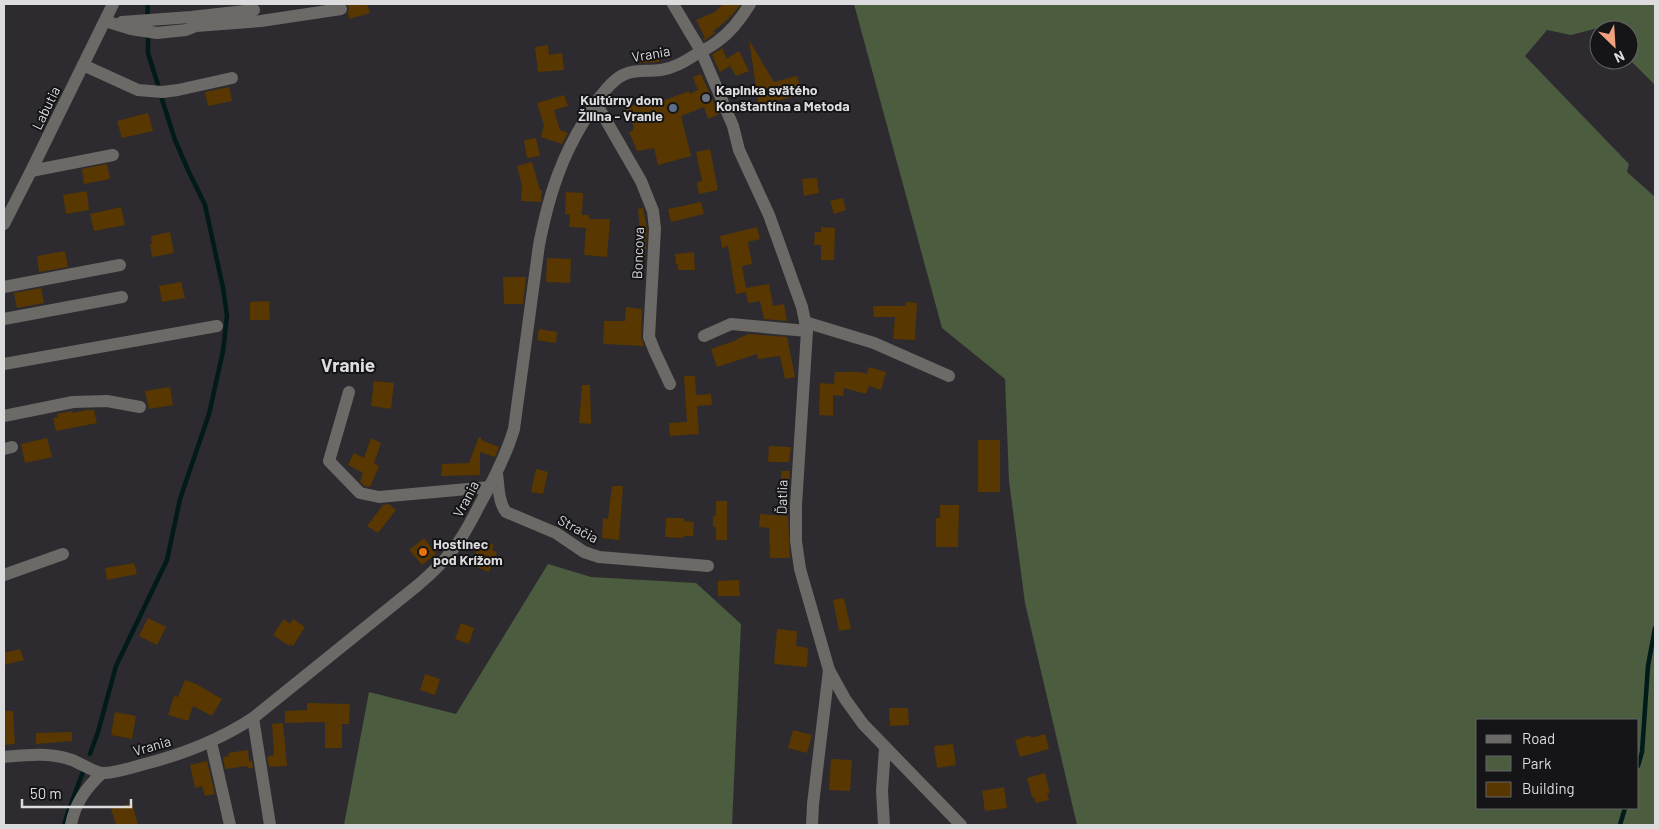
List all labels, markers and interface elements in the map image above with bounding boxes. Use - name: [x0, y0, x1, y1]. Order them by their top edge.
- north arrow: [1589, 20, 1639, 70]
- street label: Vrania: [630, 42, 671, 65]
- text: N: [1612, 48, 1628, 67]
- place label: Kaplnka svätého Konštantína a Metoda: [716, 81, 850, 114]
- street label: Labutia: [28, 83, 63, 132]
- place label: Kultúrny dom Žilina - Vranie: [578, 91, 663, 124]
- marker: Kaplnka svätého Konštantína a Metoda: [700, 92, 712, 104]
- marker: Kultúrny dom Žilina - Vranie: [667, 102, 679, 114]
- street label: Boncova: [628, 227, 647, 279]
- district label: Vranie: [321, 353, 375, 376]
- street label: Vrania: [449, 478, 482, 520]
- street label: Ďatlia: [772, 479, 791, 515]
- street label: Stračia: [555, 511, 601, 546]
- place label: Hostinec pod Krížom: [433, 535, 503, 568]
- marker: Hostinec pod Krížom: [417, 546, 429, 558]
- legend: [1476, 719, 1639, 809]
- text: Road: [1522, 729, 1555, 747]
- street label: Vrania: [131, 732, 173, 759]
- text: Park: [1522, 754, 1552, 772]
- scale bar: [22, 776, 131, 808]
- text: Building: [1522, 779, 1575, 797]
- text: 50 m: [30, 784, 62, 802]

